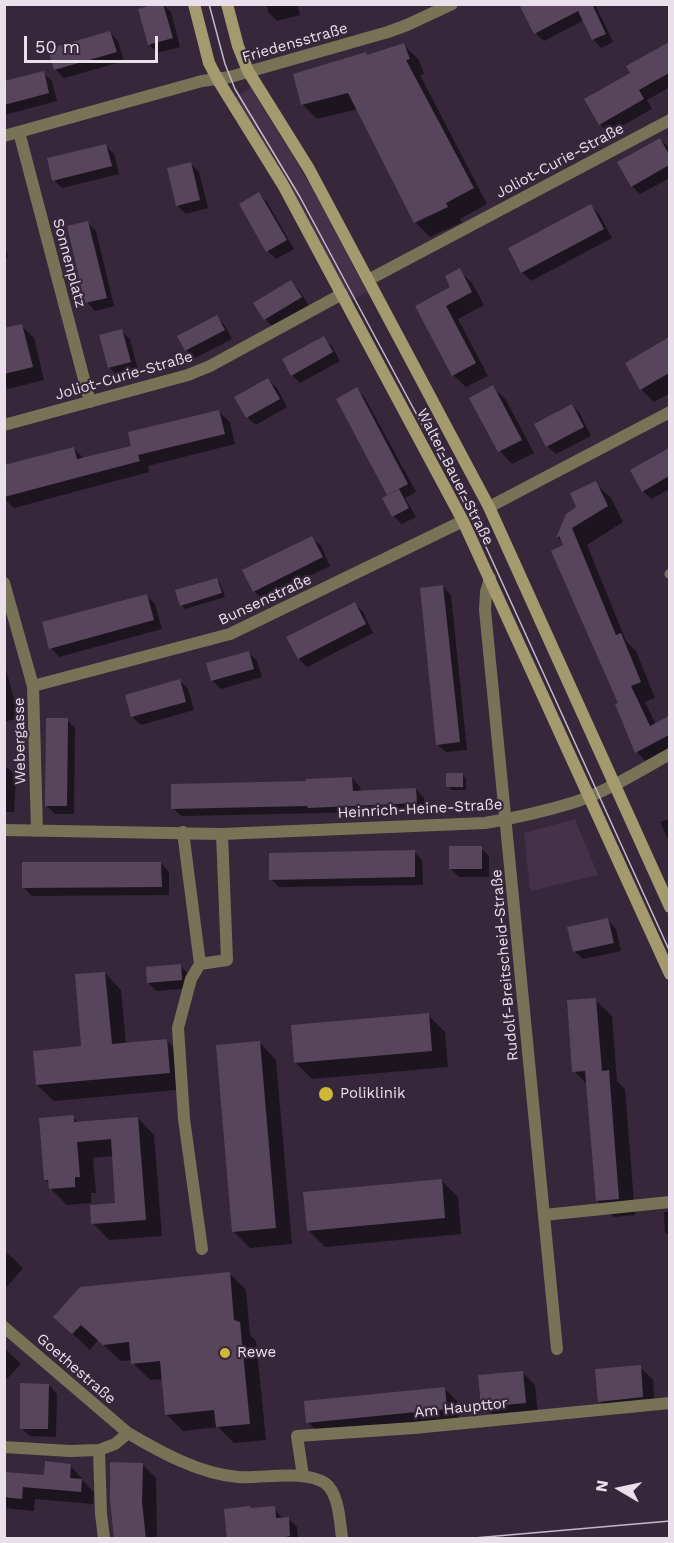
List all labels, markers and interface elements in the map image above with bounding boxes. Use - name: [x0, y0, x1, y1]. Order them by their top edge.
- street label: Friedensstraße: [240, 19, 350, 67]
- scale bar: [27, 24, 160, 62]
- text: 50 m: [35, 36, 80, 57]
- street label: Joliot-Curie-Straße: [493, 120, 627, 202]
- street label: Sonnenplatz: [48, 216, 90, 310]
- street label: Joliot-Curie-Straße: [53, 348, 195, 404]
- street label: Walter-Bauer-Straße: [413, 406, 497, 548]
- street label: Bunsenstraße: [216, 571, 314, 629]
- street label: Webergasse: [10, 697, 30, 785]
- street label: Heinrich-Heine-Straße: [337, 796, 503, 822]
- street label: Rudolf-Breitscheid-Straße: [488, 868, 522, 1062]
- marker: Poliklinik: [317, 1085, 335, 1103]
- place label: Poliklinik: [340, 1085, 405, 1103]
- street label: Goethestraße: [33, 1330, 119, 1408]
- place label: Rewe: [237, 1344, 276, 1362]
- marker: Rewe: [218, 1346, 232, 1360]
- street label: Am Haupttor: [413, 1394, 509, 1422]
- north arrow: [590, 1459, 650, 1519]
- text: N: [591, 1479, 612, 1493]

